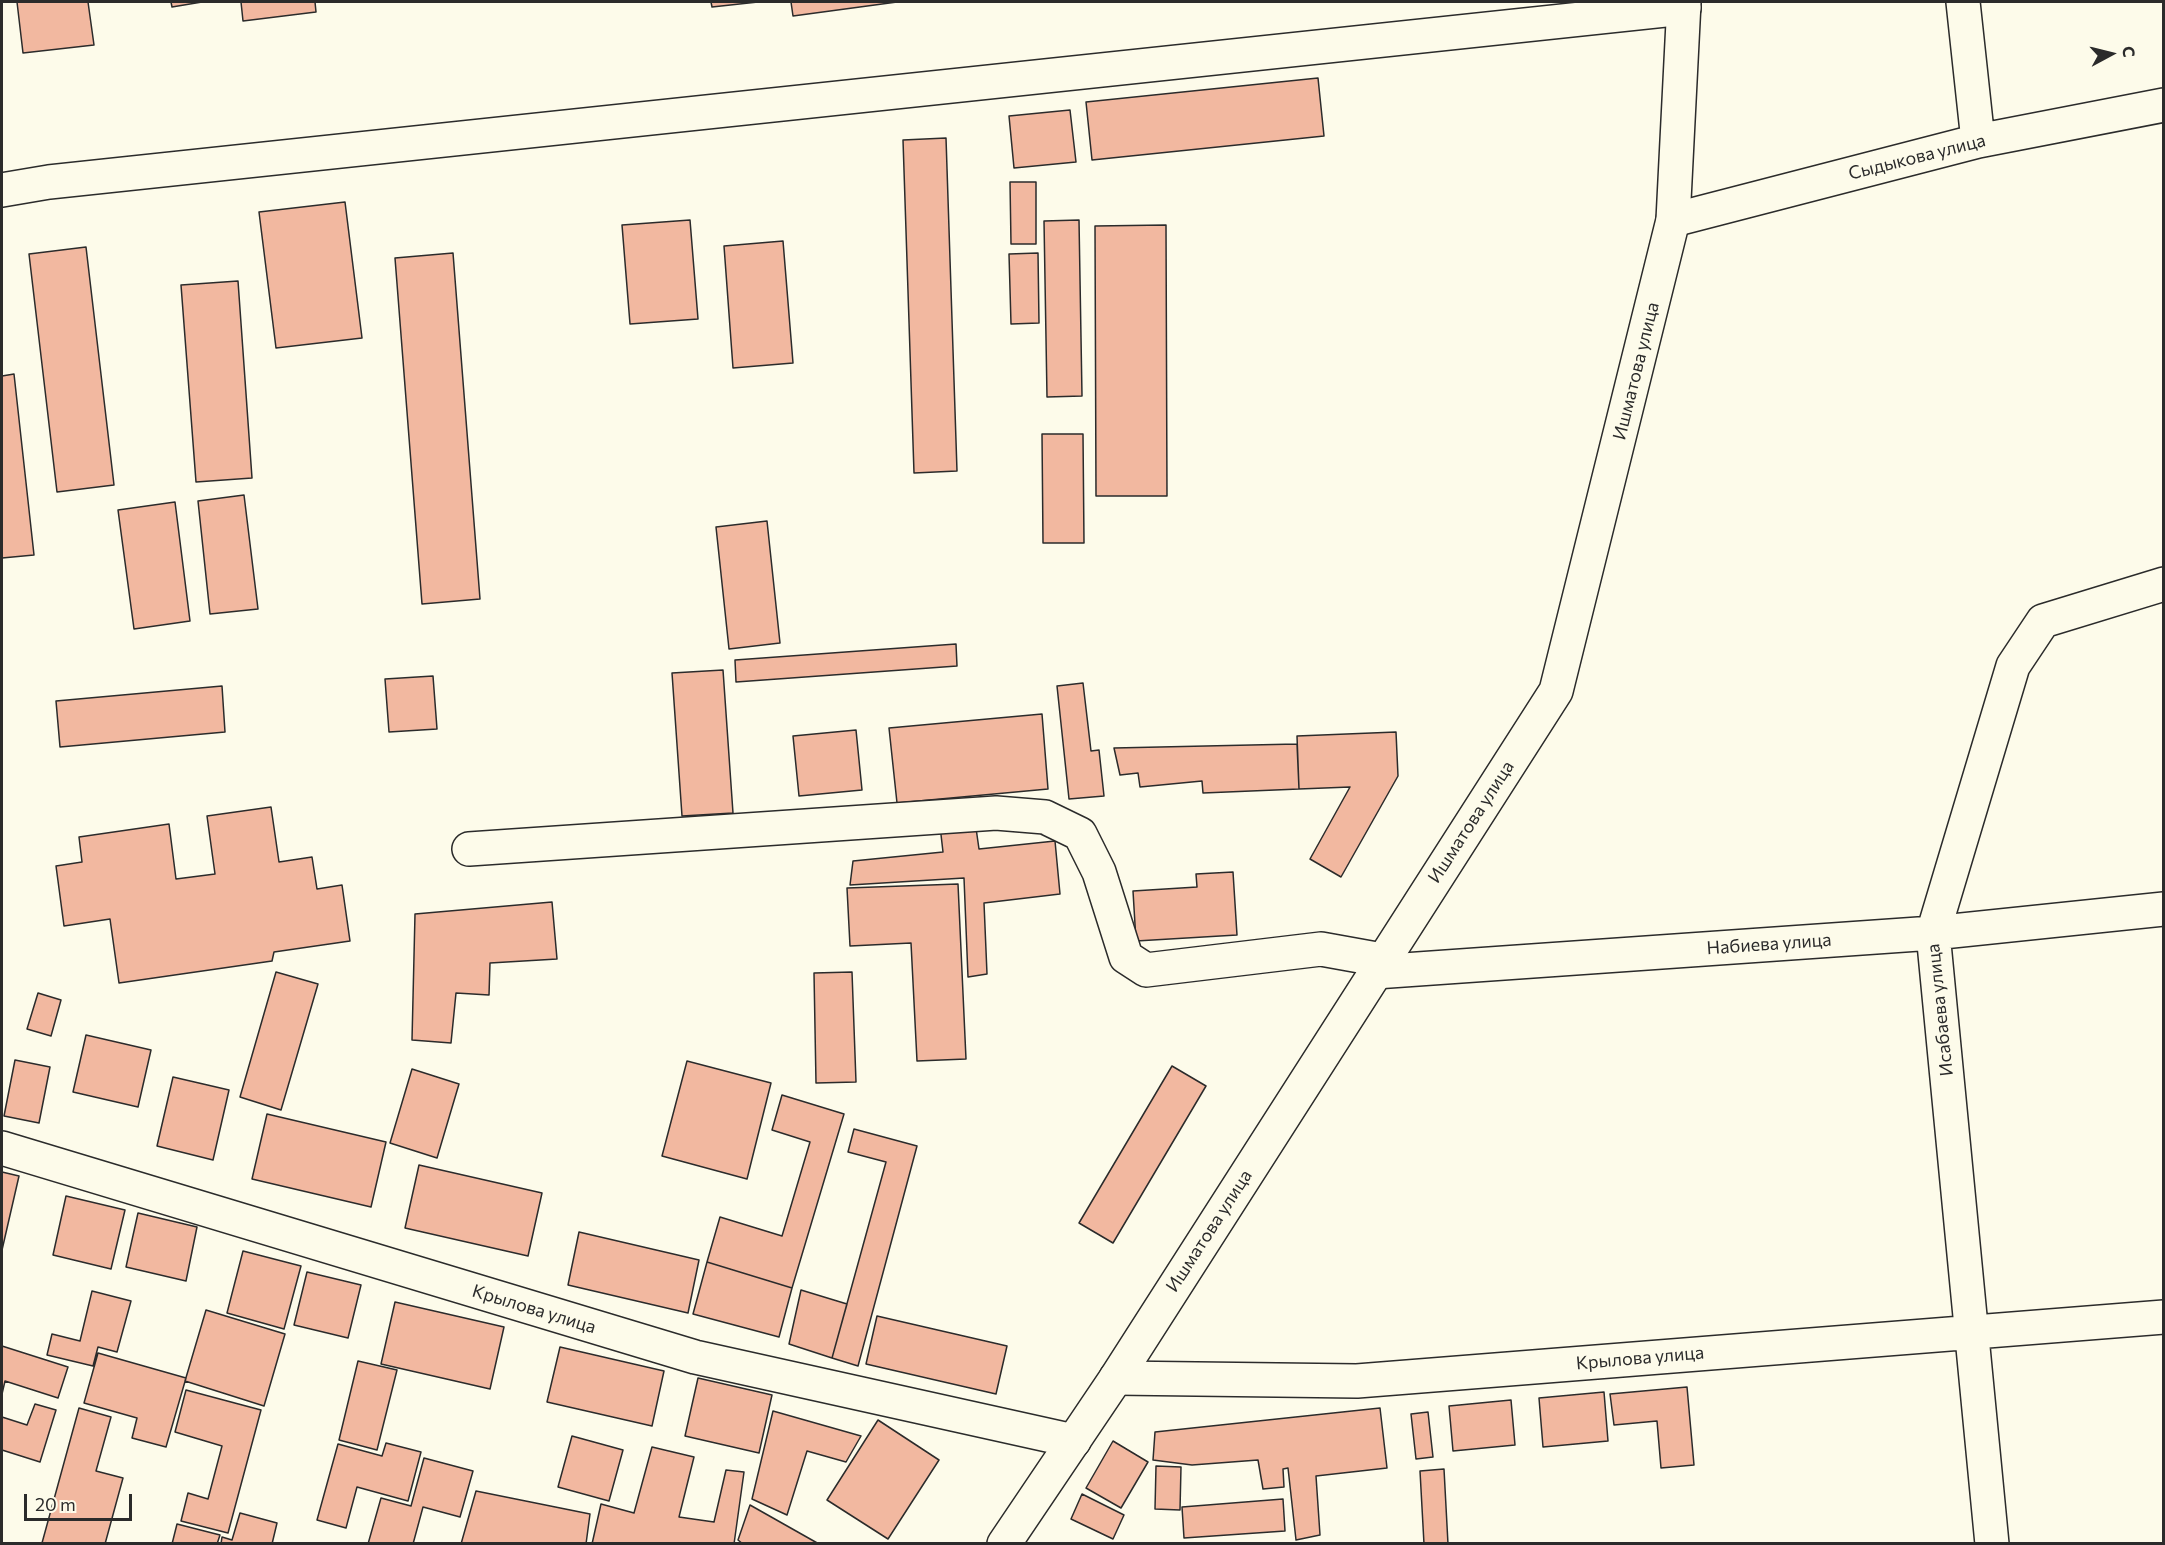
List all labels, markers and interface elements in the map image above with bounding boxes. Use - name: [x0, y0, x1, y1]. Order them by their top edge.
- north arrow: [2081, 24, 2141, 84]
- text: С: [2119, 45, 2139, 58]
- street label: Сыдыкова улица: [1846, 130, 1988, 184]
- street label: Ишматова улица: [1608, 300, 1664, 442]
- street label: Ишматова улица: [1423, 757, 1519, 887]
- street label: Набиева улица: [1706, 929, 1832, 959]
- street label: Исабаева улица: [1922, 943, 1958, 1077]
- street label: Ишматова улица: [1161, 1166, 1257, 1296]
- street label: Крылова улица: [469, 1280, 599, 1338]
- street label: Крылова улица: [1575, 1342, 1705, 1374]
- scale bar: [27, 1482, 135, 1520]
- text: 20 m: [35, 1493, 76, 1515]

